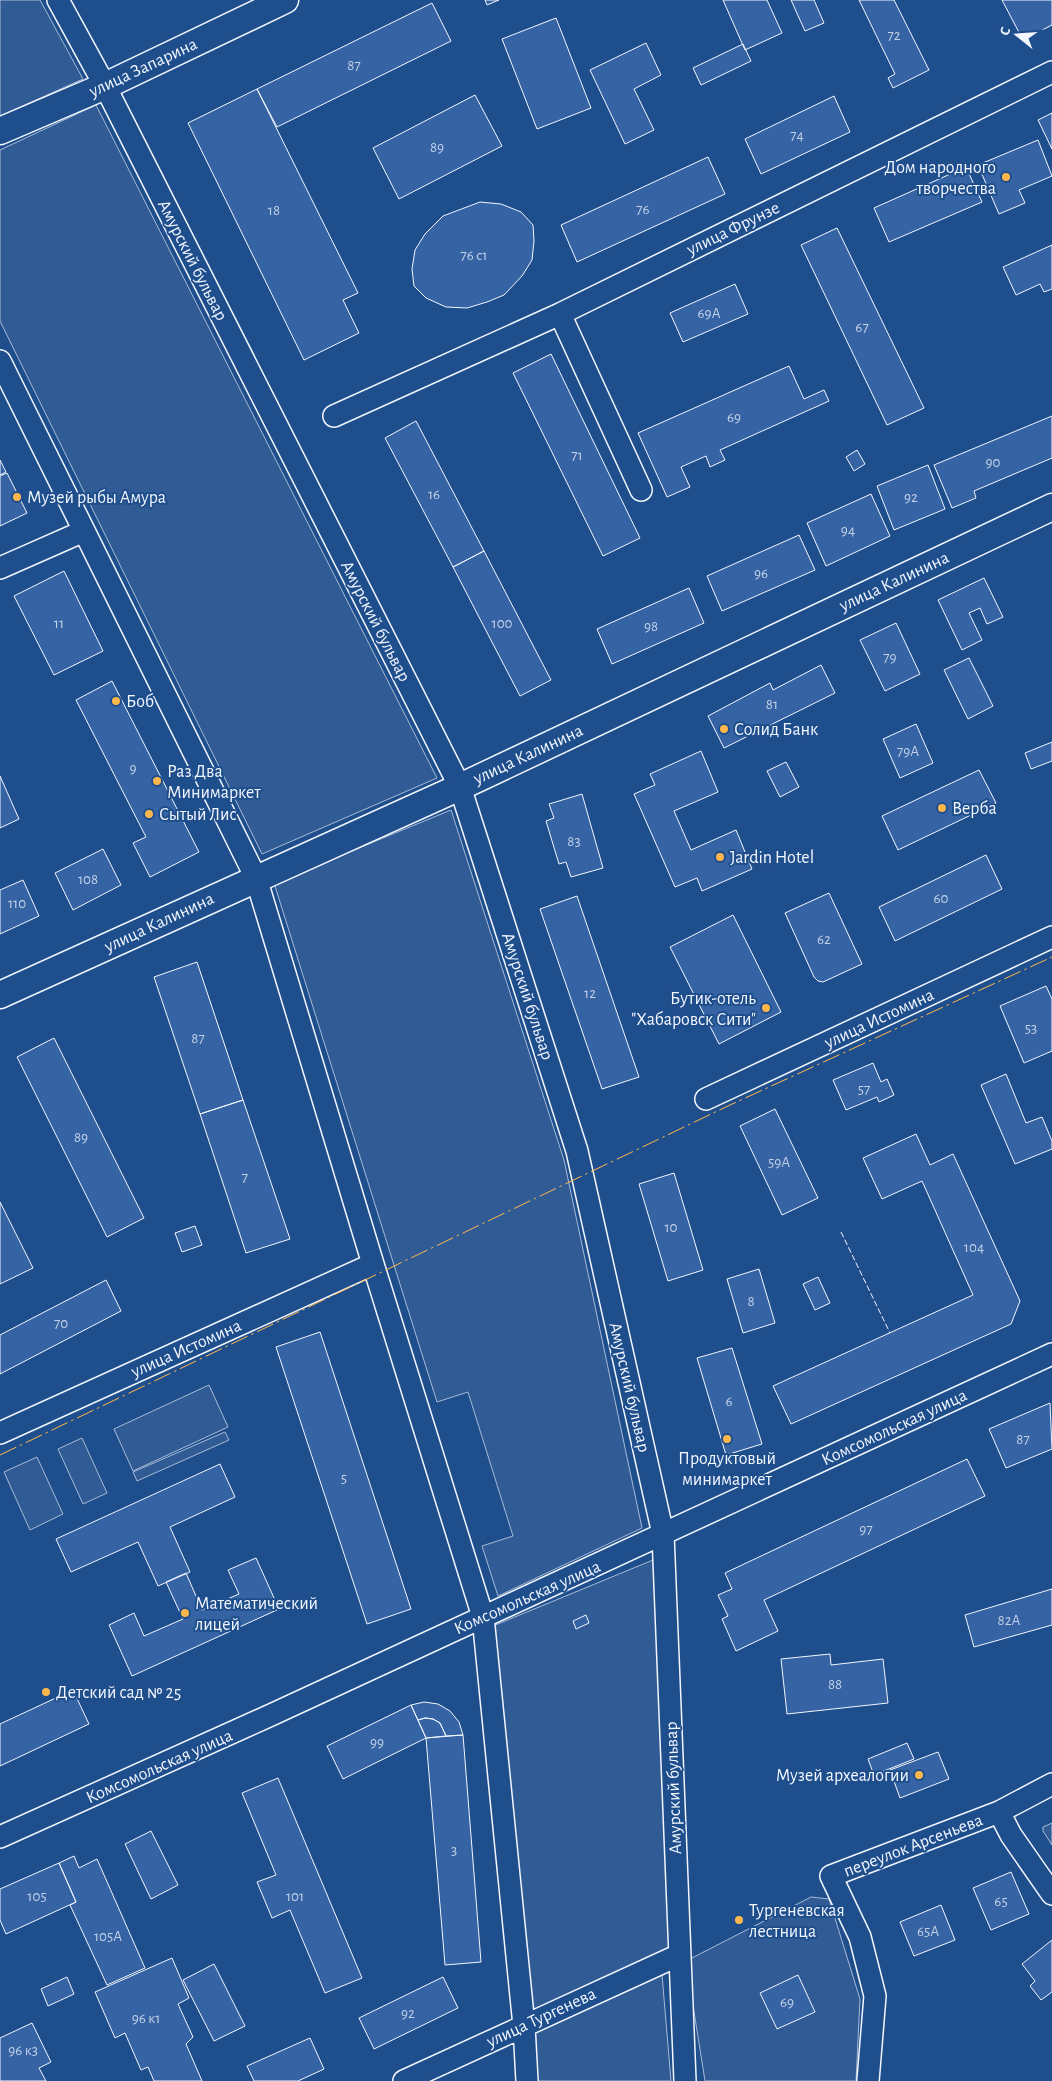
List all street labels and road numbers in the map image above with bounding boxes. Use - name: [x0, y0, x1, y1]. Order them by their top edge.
- street label: улица Запарина: [86, 35, 200, 101]
- street label: Амурский бульвар: [154, 197, 231, 324]
- street label: улица Фрунзе: [683, 199, 783, 260]
- street label: улица Калинина: [836, 549, 952, 616]
- street label: Амурский бульвар: [337, 558, 414, 685]
- street label: улица Калинина: [470, 722, 586, 789]
- street label: улица Калинина: [101, 890, 217, 957]
- street label: Амурский бульвар: [498, 930, 557, 1062]
- street label: улица Истомина: [821, 986, 937, 1053]
- street label: улица Истомина: [128, 1317, 244, 1382]
- street label: Амурский бульвар: [605, 1320, 654, 1454]
- street label: Комсомольская улица: [819, 1386, 970, 1469]
- street label: Комсомольская улица: [451, 1558, 603, 1638]
- street label: Амурский бульвар: [662, 1721, 685, 1855]
- street label: Комсомольская улица: [83, 1727, 235, 1807]
- street label: переулок Арсеньева: [841, 1811, 985, 1881]
- street label: улица Тургенева: [483, 1985, 599, 2051]

